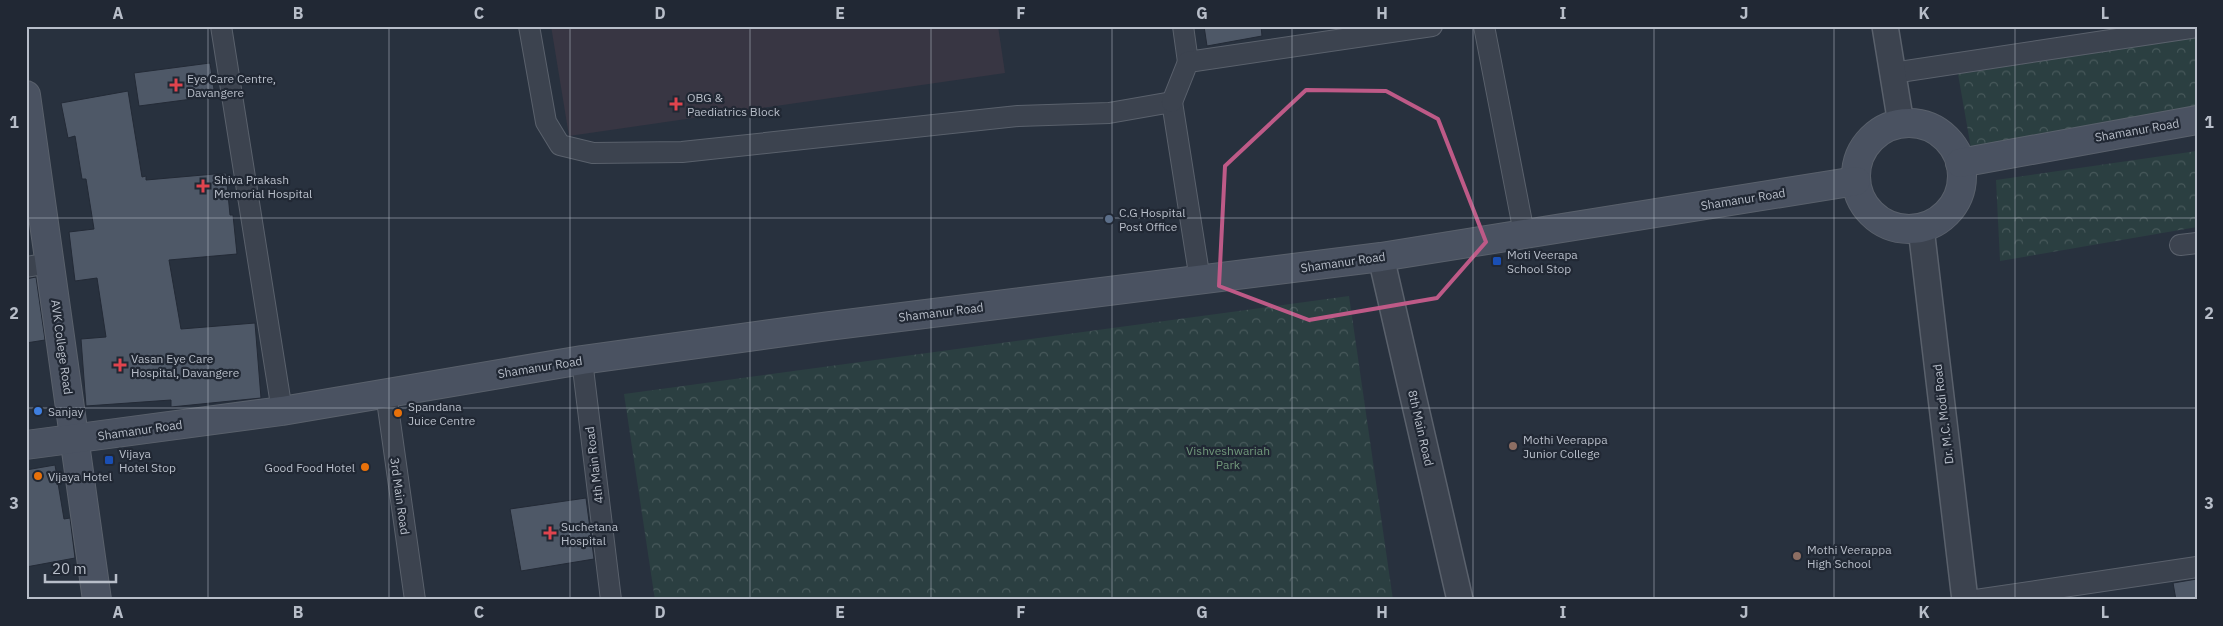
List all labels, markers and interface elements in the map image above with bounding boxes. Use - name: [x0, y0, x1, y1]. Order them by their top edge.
- text: A: [113, 3, 124, 23]
- text: B: [293, 3, 304, 23]
- text: C: [474, 3, 484, 23]
- text: D: [654, 3, 666, 23]
- text: E: [835, 3, 845, 23]
- text: F: [1016, 3, 1026, 23]
- text: G: [1196, 3, 1208, 23]
- text: H: [1376, 3, 1388, 23]
- text: I: [1560, 3, 1567, 23]
- text: J: [1740, 3, 1748, 23]
- text: K: [1918, 3, 1930, 23]
- text: L: [2101, 3, 2109, 23]
- place label: Eye Care Centre, Davangere: [187, 71, 276, 100]
- marker: Eye Care Centre, Davangere: [169, 78, 183, 92]
- place label: OBG & Paediatrics Block: [687, 90, 781, 119]
- marker: OBG & Paediatrics Block: [669, 97, 683, 111]
- text: 1: [9, 112, 19, 132]
- text: 1: [2204, 112, 2214, 132]
- street label: Shamanur Road: [2094, 115, 2180, 145]
- place label: Shiva Prakash Memorial Hospital: [214, 172, 312, 201]
- marker: Shiva Prakash Memorial Hospital: [196, 179, 210, 193]
- street label: Shamanur Road: [1700, 185, 1786, 213]
- place label: C.G Hospital Post Office: [1119, 205, 1185, 234]
- marker: C.G Hospital Post Office: [1103, 213, 1115, 225]
- place label: Moti Veerapa School Stop: [1507, 247, 1578, 276]
- street label: Shamanur Road: [1300, 249, 1386, 275]
- marker: Moti Veerapa School Stop: [1491, 255, 1503, 267]
- street label: AVK College Road: [48, 299, 76, 395]
- street label: Shamanur Road: [898, 299, 984, 325]
- text: 2: [9, 303, 19, 323]
- text: 2: [2204, 303, 2214, 323]
- place label: Vasan Eye Care Hospital, Davangere: [131, 351, 240, 380]
- street label: Shamanur Road: [497, 353, 583, 381]
- marker: Vasan Eye Care Hospital, Davangere: [113, 358, 127, 372]
- street label: Dr. M.C. Modi Road: [1929, 363, 1957, 465]
- street label: 8th Main Road: [1405, 389, 1437, 467]
- place label: Spandana Juice Centre: [408, 399, 476, 428]
- place label: Sanjay: [48, 404, 84, 419]
- marker: Sanjay: [32, 405, 44, 417]
- marker: Spandana Juice Centre: [392, 407, 404, 419]
- street label: Shamanur Road: [97, 417, 183, 443]
- street label: 4th Main Road: [582, 426, 606, 504]
- place label: Mothi Veerappa Junior College: [1523, 432, 1608, 461]
- marker: Mothi Veerappa Junior College: [1507, 440, 1519, 452]
- park label: Vishveshwariah Park: [1186, 443, 1270, 472]
- place label: Vijaya Hotel Stop: [119, 446, 176, 475]
- marker: Vijaya Hotel Stop: [103, 454, 115, 466]
- street label: 3rd Main Road: [387, 456, 413, 536]
- place label: Good Food Hotel: [265, 460, 355, 475]
- marker: Good Food Hotel: [359, 461, 371, 473]
- place label: Vijaya Hotel: [48, 469, 112, 484]
- marker: Vijaya Hotel: [32, 470, 44, 482]
- text: 3: [9, 493, 19, 513]
- text: 3: [2204, 493, 2214, 513]
- place label: Suchetana Hospital: [561, 519, 619, 548]
- marker: Suchetana Hospital: [543, 526, 557, 540]
- place label: Mothi Veerappa High School: [1807, 542, 1892, 571]
- marker: Mothi Veerappa High School: [1791, 550, 1803, 562]
- scale bar: [45, 551, 116, 583]
- text: 20 m: [52, 559, 87, 578]
- text: A: [113, 602, 124, 622]
- text: B: [293, 602, 304, 622]
- text: C: [474, 602, 484, 622]
- text: D: [654, 602, 666, 622]
- text: E: [835, 602, 845, 622]
- text: F: [1016, 602, 1026, 622]
- text: G: [1196, 602, 1208, 622]
- text: H: [1376, 602, 1388, 622]
- text: I: [1560, 602, 1567, 622]
- text: J: [1740, 602, 1748, 622]
- text: K: [1918, 602, 1930, 622]
- text: L: [2101, 602, 2109, 622]

